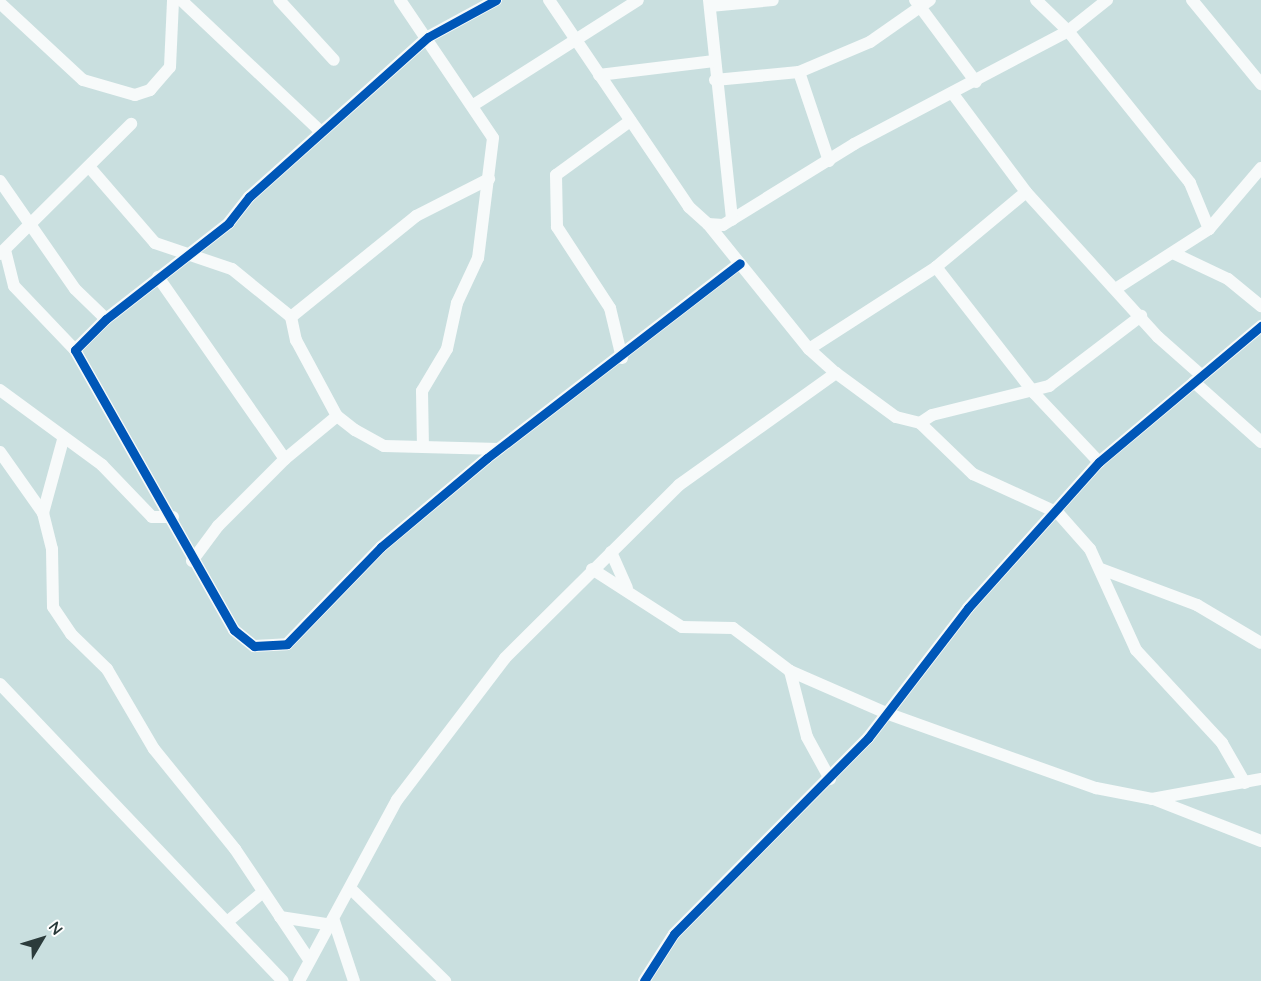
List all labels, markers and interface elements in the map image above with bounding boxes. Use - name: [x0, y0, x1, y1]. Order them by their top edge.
- north arrow: [12, 909, 72, 969]
- text: N: [45, 917, 68, 939]

